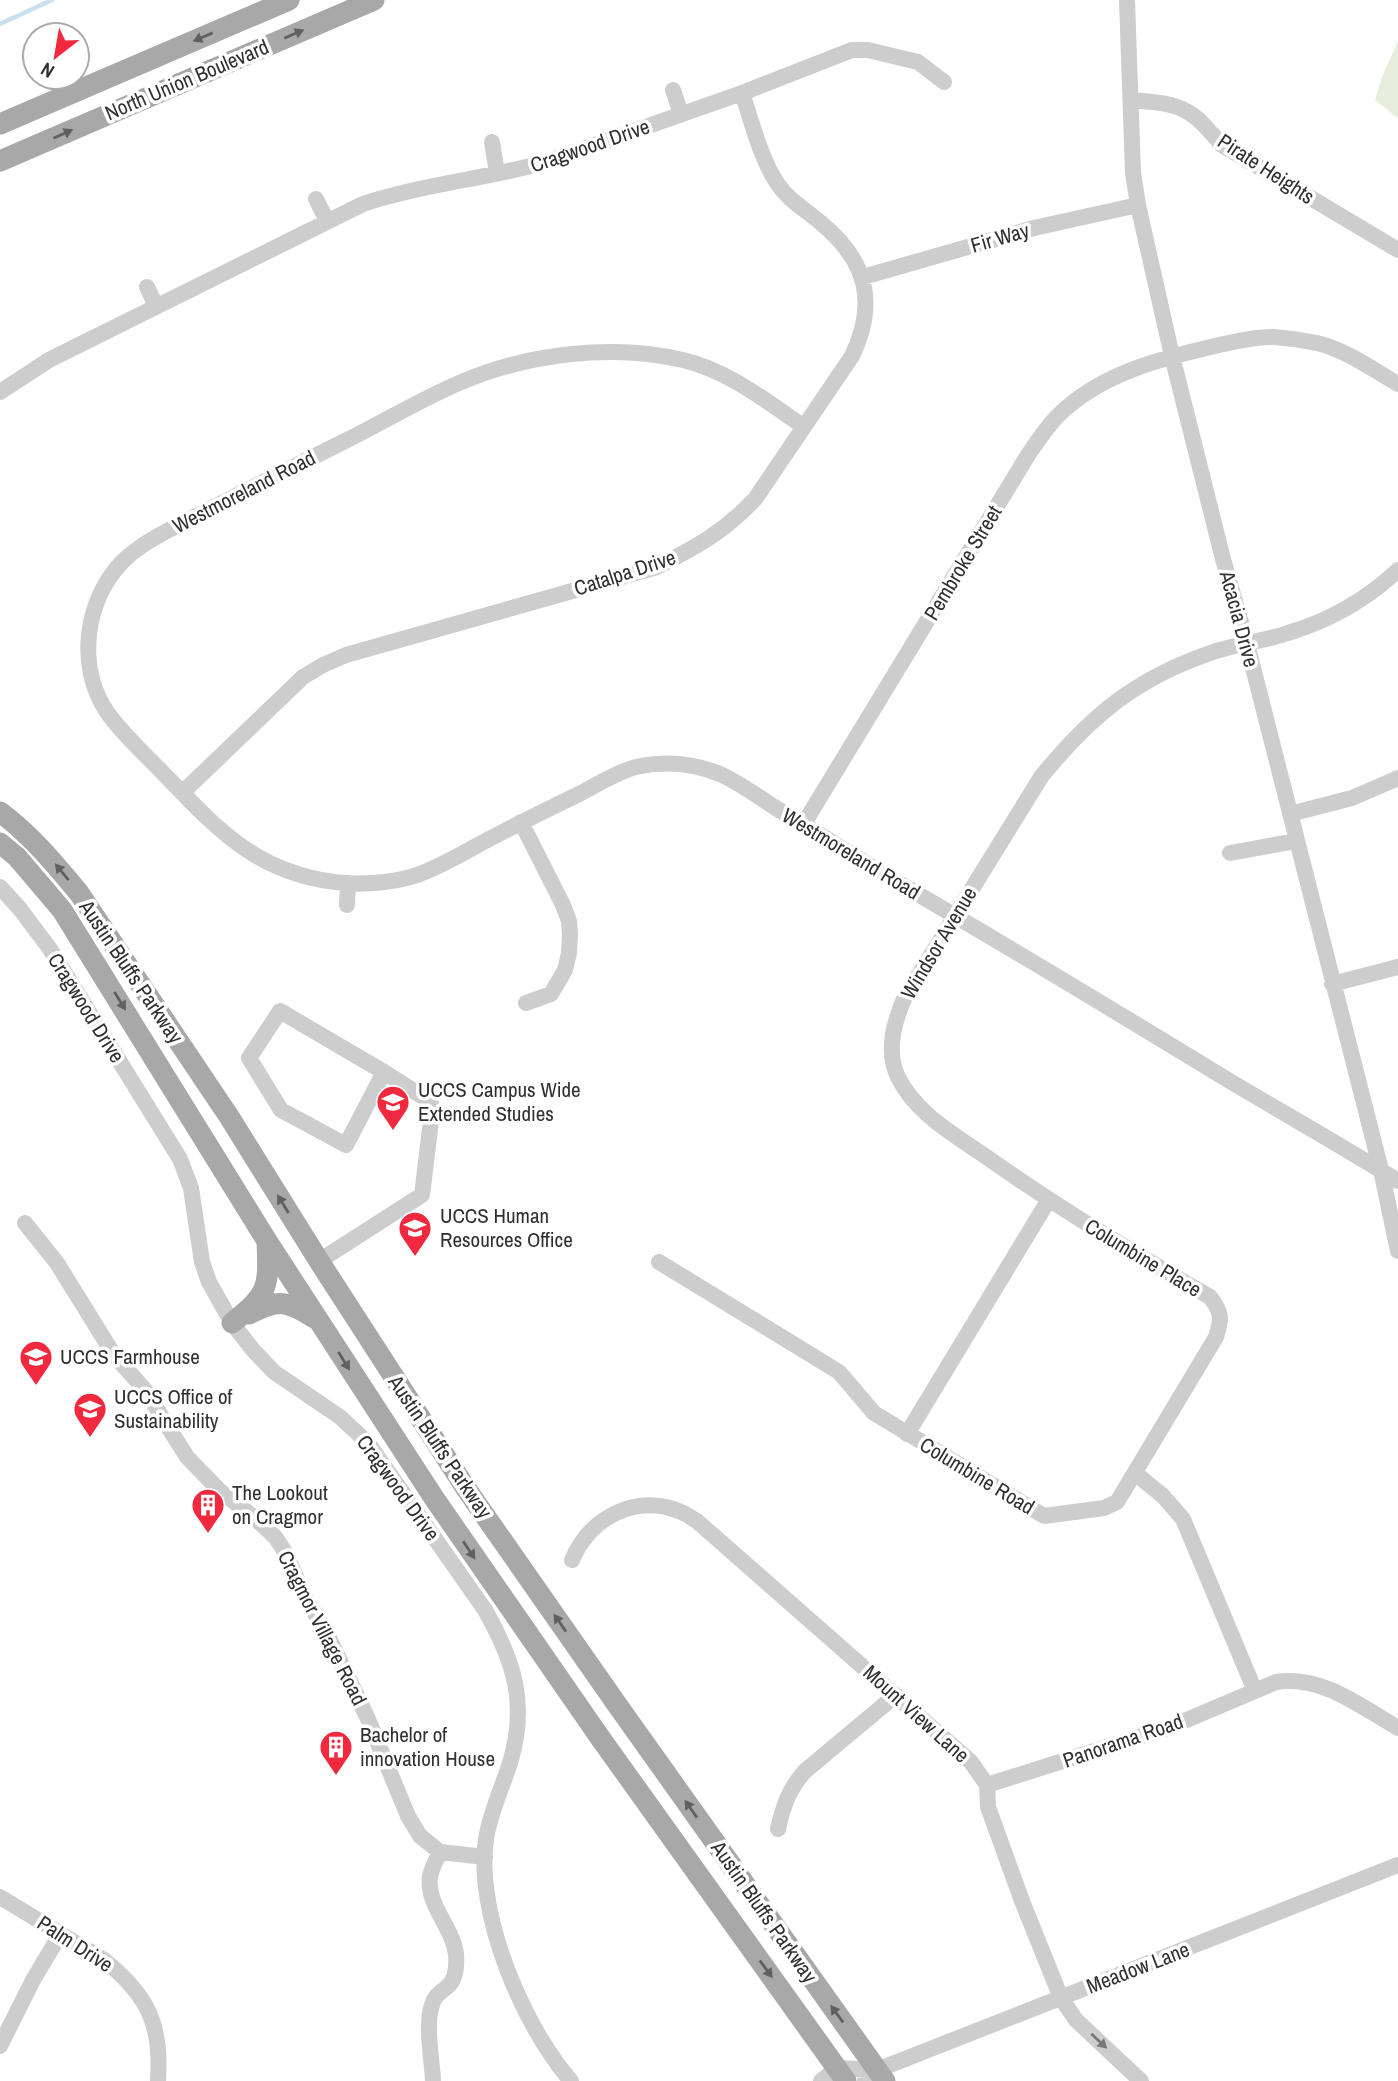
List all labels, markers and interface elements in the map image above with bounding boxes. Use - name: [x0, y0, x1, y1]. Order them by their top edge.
- north arrow: [21, 21, 91, 91]
- one-way arrow: [284, 28, 304, 40]
- one-way arrow: [193, 31, 214, 42]
- street label: North Union Boulevard: [101, 32, 273, 127]
- text: N: [36, 57, 59, 85]
- street label: Cragwood Drive: [526, 112, 653, 179]
- street label: Pirate Heights: [1212, 126, 1320, 211]
- one-way arrow: [52, 128, 73, 139]
- street label: Fir Way: [967, 215, 1033, 260]
- street label: Westmoreland Road: [167, 443, 320, 540]
- street label: Pembroke Street: [917, 500, 1008, 626]
- street label: Catalpa Drive: [570, 542, 679, 603]
- street label: Acacia Drive: [1212, 567, 1266, 670]
- street label: Westmoreland Road: [777, 801, 926, 906]
- one-way arrow: [54, 863, 69, 881]
- street label: Windsor Avenue: [894, 881, 983, 1004]
- street label: Austin Bluffs Parkway: [72, 893, 190, 1049]
- street label: Cragwood Drive: [41, 947, 132, 1068]
- one-way arrow: [114, 992, 127, 1011]
- place label: UCCS Campus Wide Extended Studies: [418, 1075, 581, 1128]
- school or university icon: UCCS Campus Wide Extended Studies: [374, 1083, 412, 1132]
- one-way arrow: [276, 1194, 289, 1213]
- place label: UCCS Human Resources Office: [440, 1201, 573, 1254]
- school or university icon: UCCS Human Resources Office: [396, 1209, 434, 1258]
- street label: Columbine Place: [1080, 1211, 1207, 1304]
- school or university icon: UCCS Farmhouse: [17, 1338, 55, 1387]
- place label: UCCS Farmhouse: [60, 1342, 200, 1371]
- one-way arrow: [337, 1351, 350, 1370]
- street label: Austin Bluffs Parkway: [381, 1368, 499, 1524]
- place label: UCCS Office of Sustainability: [114, 1382, 233, 1435]
- school or university icon: UCCS Office of Sustainability: [71, 1390, 109, 1439]
- street label: Cragwood Drive: [350, 1429, 447, 1547]
- street label: Columbine Road: [914, 1430, 1040, 1521]
- place label: The Lookout on Cragmor: [232, 1478, 328, 1531]
- building icon: The Lookout on Cragmor: [189, 1486, 227, 1535]
- one-way arrow: [462, 1541, 476, 1559]
- street label: Cragmor Village Road: [271, 1545, 374, 1710]
- one-way arrow: [554, 1613, 567, 1633]
- street label: Mount View Lane: [857, 1658, 976, 1769]
- street label: Panorama Road: [1059, 1706, 1187, 1775]
- place label: Bachelor of innovation House: [360, 1720, 495, 1773]
- building icon: Bachelor of innovation House: [317, 1728, 355, 1777]
- one-way arrow: [684, 1800, 698, 1818]
- street label: Austin Bluffs Parkway: [704, 1834, 824, 1989]
- street label: Palm Drive: [32, 1908, 119, 1979]
- street label: Meadow Lane: [1082, 1935, 1194, 2000]
- one-way arrow: [759, 1960, 773, 1978]
- one-way arrow: [831, 2005, 845, 2023]
- one-way arrow: [1090, 2033, 1107, 2049]

